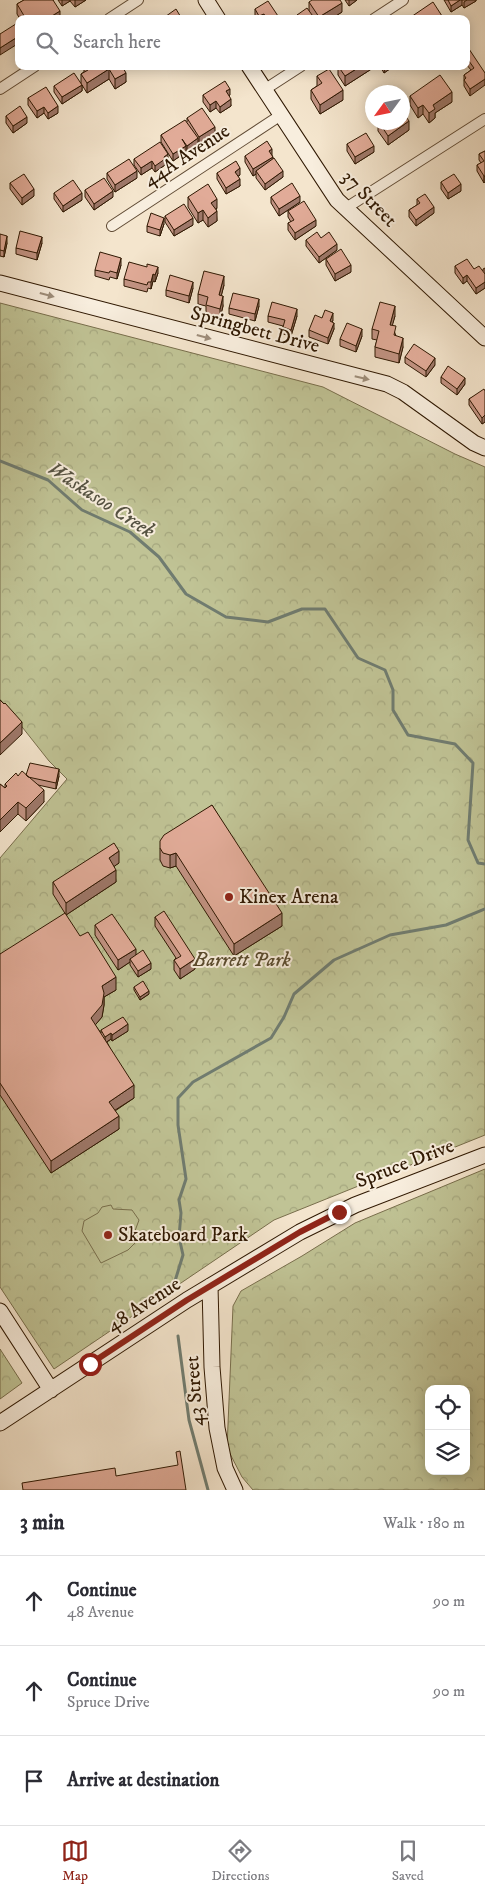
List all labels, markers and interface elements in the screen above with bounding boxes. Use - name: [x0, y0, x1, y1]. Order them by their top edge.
- search box: [15, 15, 470, 70]
- icon: search: [33, 29, 61, 57]
- text: Search here: [73, 31, 161, 54]
- north arrow: [365, 85, 410, 130]
- street label: 44A Avenue: [139, 119, 235, 193]
- street label: 37 Street: [336, 165, 402, 233]
- one-way arrow: [40, 292, 55, 300]
- street label: Springbett Drive: [188, 301, 322, 359]
- one-way arrow: [197, 333, 212, 341]
- one-way arrow: [354, 374, 369, 382]
- water label: Waskasoo Creek: [43, 456, 160, 544]
- place label: Kinex Arena: [239, 885, 339, 910]
- marker: Kinex Arena: [223, 891, 235, 903]
- park label: Barrett Park: [192, 948, 291, 973]
- street label: Spruce Drive: [352, 1134, 458, 1194]
- route end: [328, 1201, 351, 1224]
- place label: Skateboard Park: [118, 1223, 248, 1248]
- marker: Skateboard Park: [102, 1229, 114, 1241]
- street label: 48 Avenue: [102, 1272, 186, 1338]
- route start: [79, 1353, 102, 1376]
- street label: 43 Street: [180, 1355, 210, 1427]
- map controls: [425, 1385, 470, 1475]
- button: locate: [425, 1385, 470, 1430]
- button: layers: [425, 1430, 470, 1475]
- text: 3 min: [20, 1510, 65, 1536]
- text: Walk · 180 m: [383, 1513, 465, 1533]
- text: Continue: [67, 1579, 137, 1602]
- icon: ahead: [20, 1587, 48, 1615]
- text: 90 m: [433, 1591, 465, 1611]
- text: 48 Avenue: [67, 1602, 134, 1622]
- text: Continue: [67, 1669, 137, 1692]
- icon: ahead: [20, 1677, 48, 1705]
- text: 90 m: [433, 1681, 465, 1701]
- text: Spruce Drive: [67, 1692, 150, 1712]
- icon: arrive: [20, 1767, 48, 1795]
- text: Arrive at destination: [67, 1769, 219, 1792]
- tab: Map: [61, 1837, 89, 1885]
- tab: Directions: [211, 1837, 269, 1885]
- tab: Saved: [392, 1837, 424, 1885]

